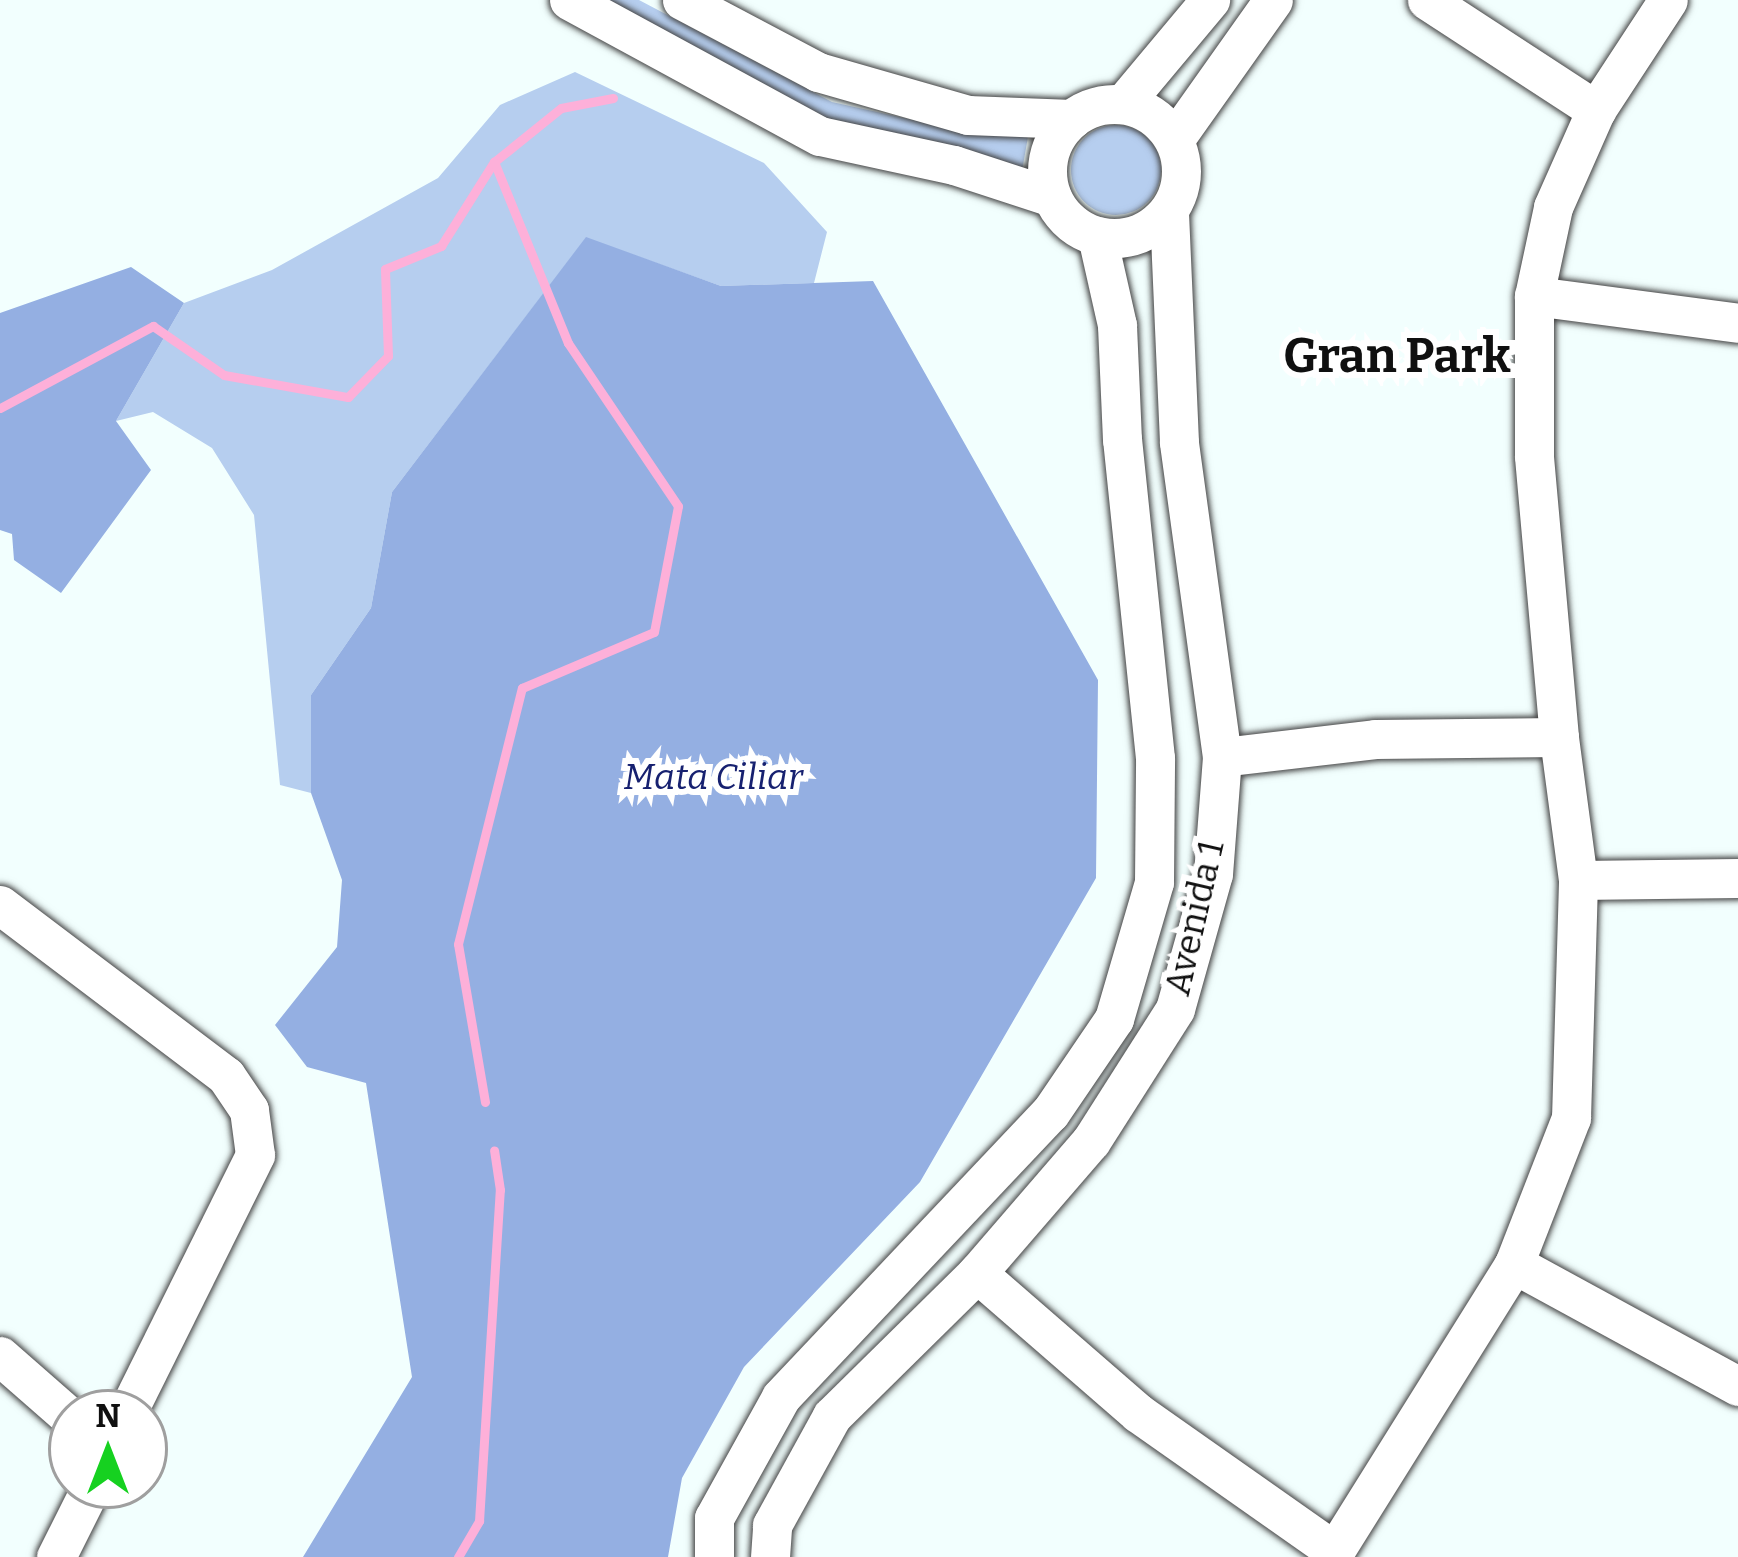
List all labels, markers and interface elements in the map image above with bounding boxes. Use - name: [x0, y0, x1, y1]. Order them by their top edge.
- district label: Gran Park: [1283, 328, 1511, 386]
- park label: Mata Ciliar: [623, 756, 803, 800]
- street label: Avenida 1: [1156, 836, 1234, 1000]
- north arrow: [48, 1389, 168, 1509]
- text: N: [95, 1396, 121, 1436]

